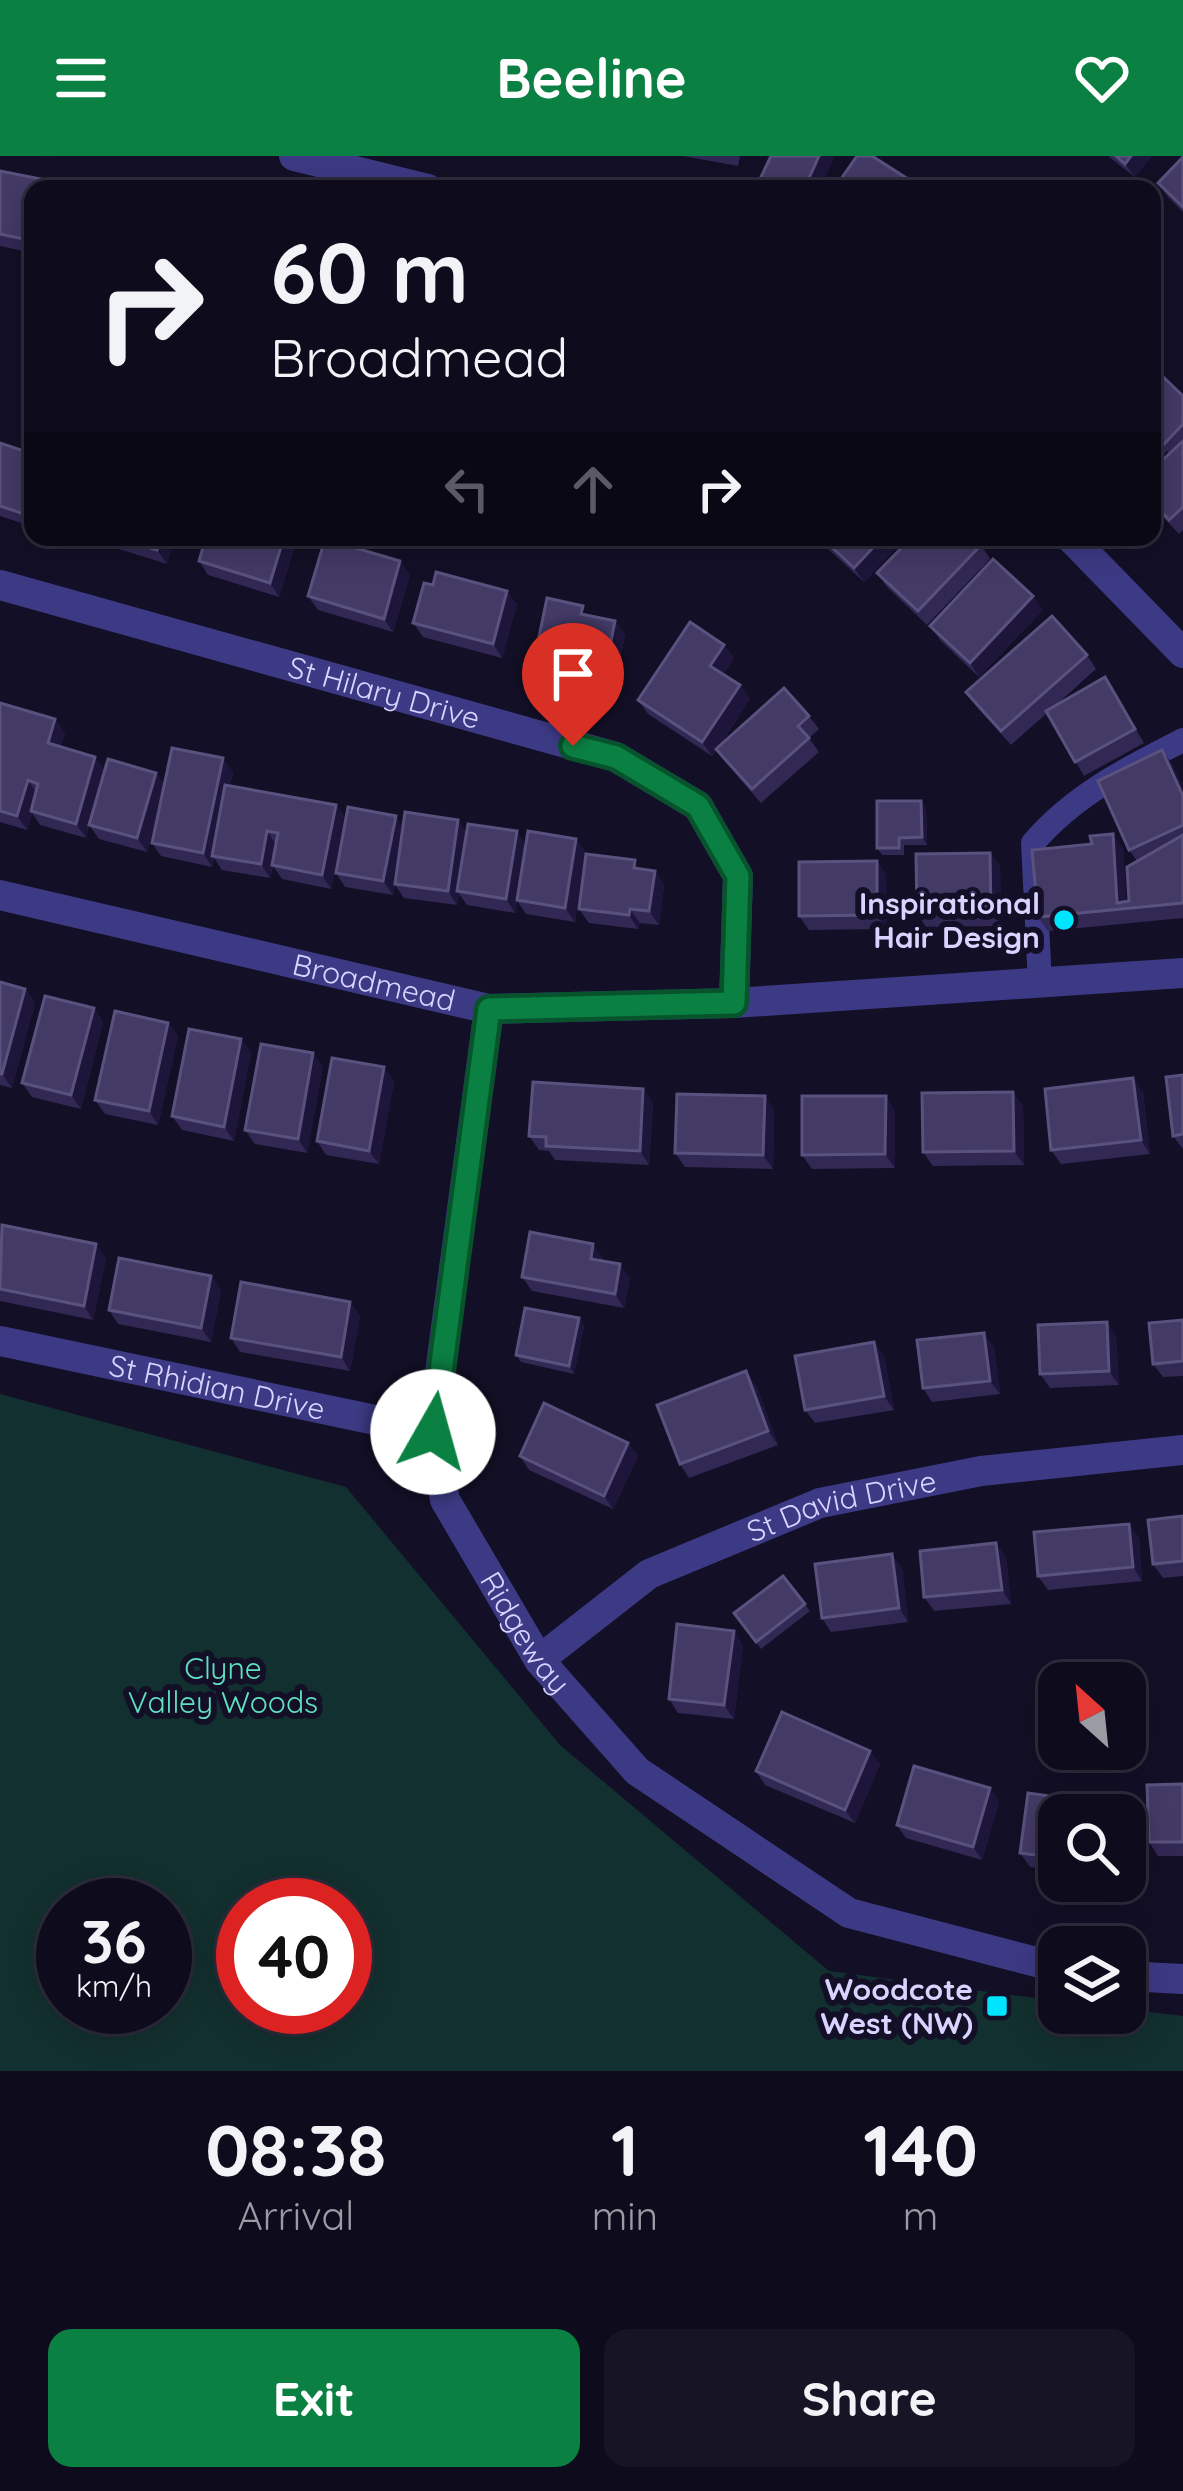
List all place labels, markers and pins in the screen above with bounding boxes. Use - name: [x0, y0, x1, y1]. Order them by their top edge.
- pin: [522, 623, 624, 746]
- place label: Inspirational Hair Design: [859, 884, 1040, 956]
- marker: Inspirational Hair Design: [1051, 907, 1077, 933]
- place label: Woodcote West (NW): [821, 1970, 973, 2042]
- marker: Woodcote West (NW): [984, 1993, 1010, 2019]

